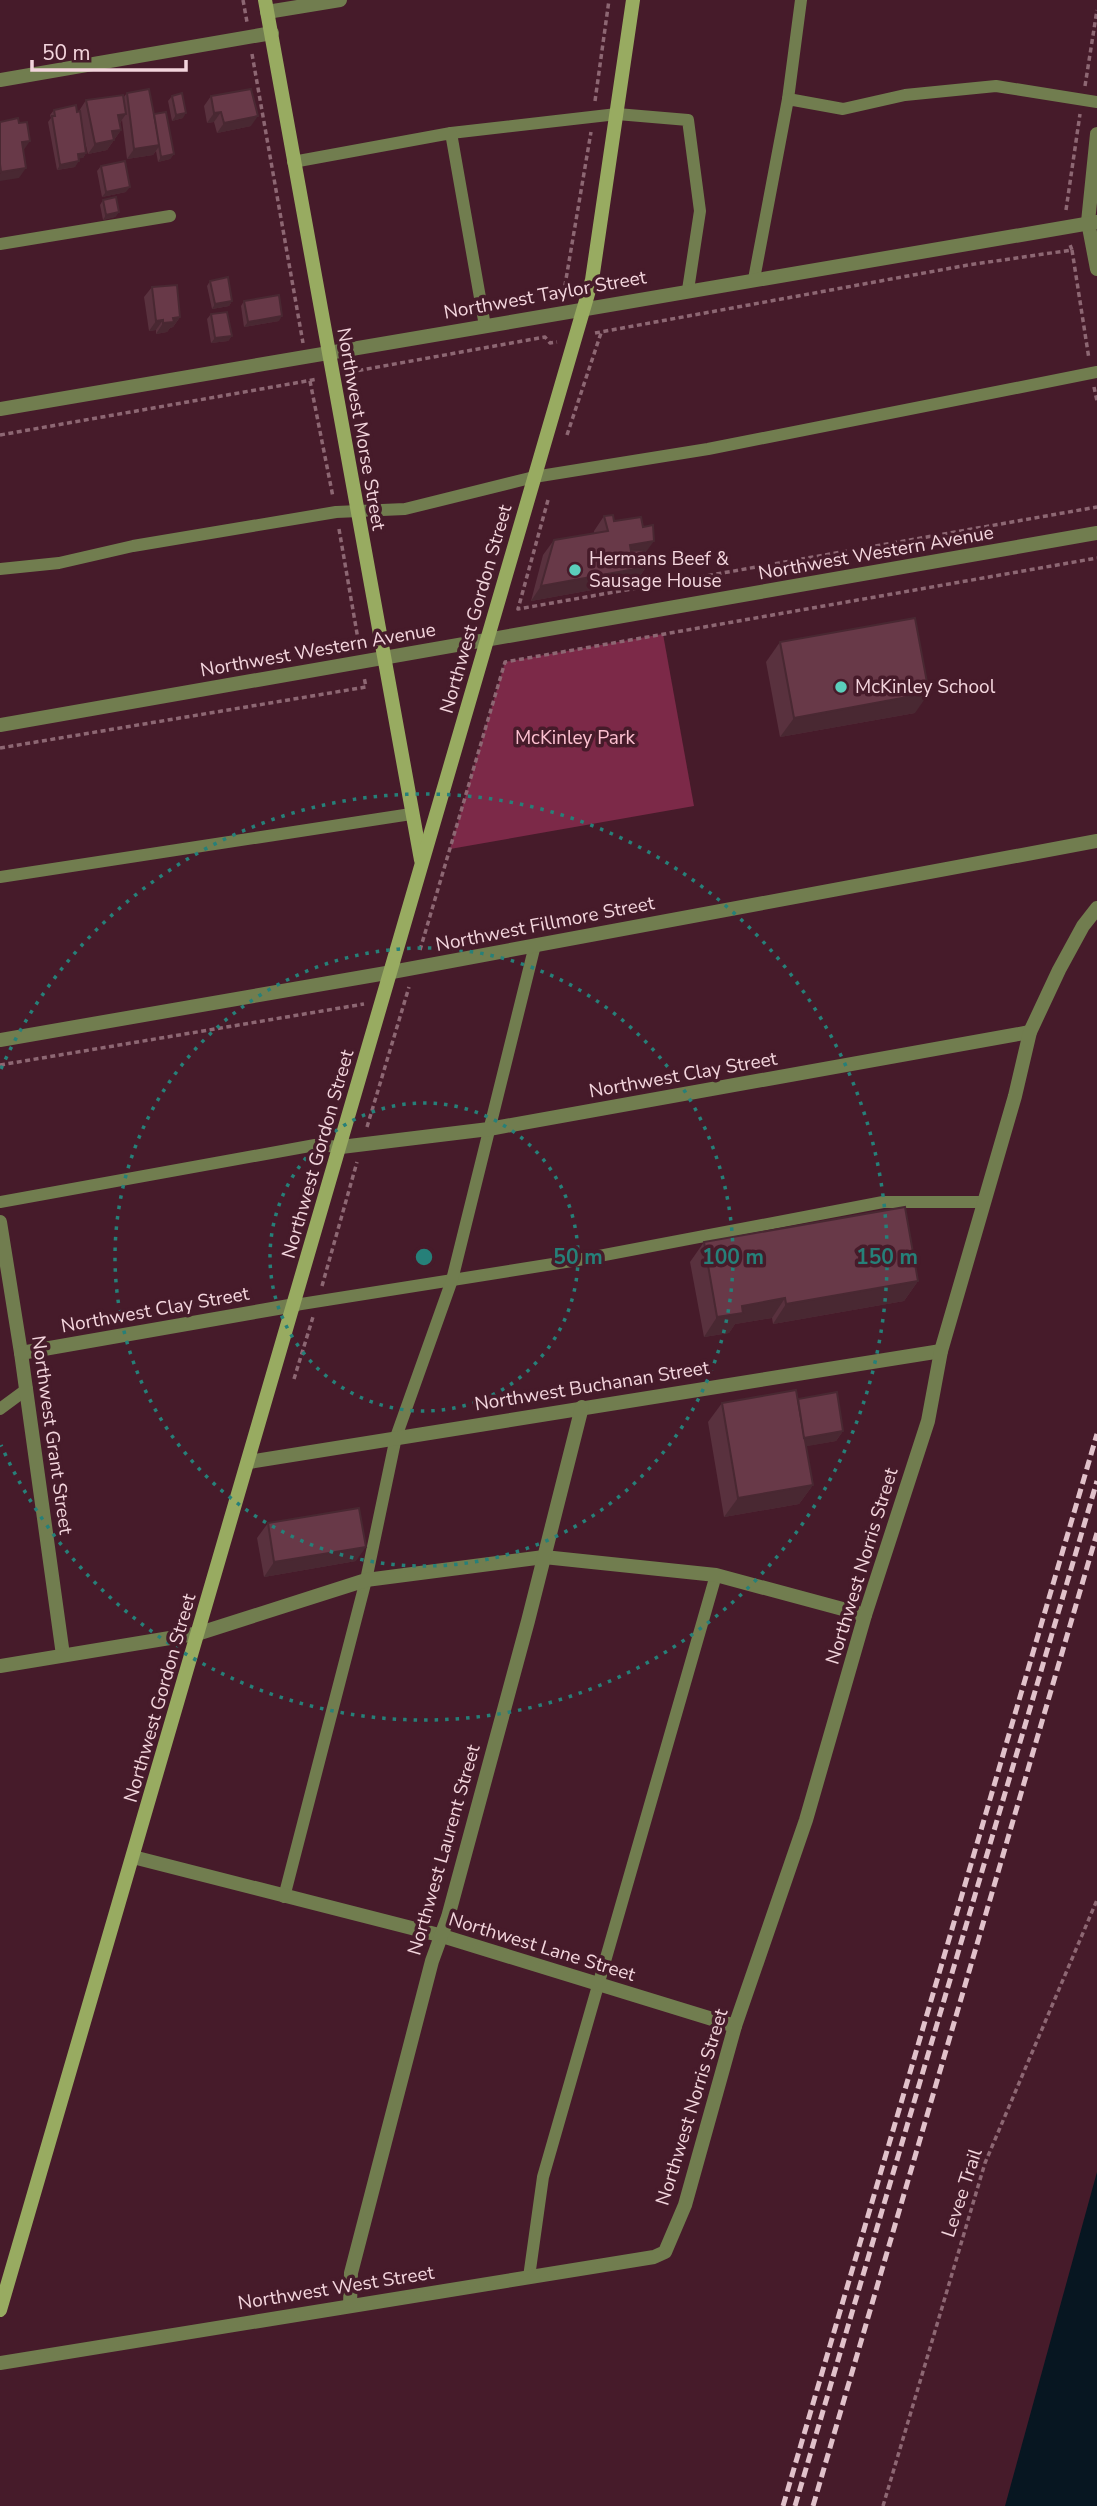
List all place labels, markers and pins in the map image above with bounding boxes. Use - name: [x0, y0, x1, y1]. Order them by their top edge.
- place label: Hermans Beef & Sausage House: [589, 546, 729, 594]
- marker: Hermans Beef & Sausage House: [567, 562, 583, 578]
- place label: McKinley School: [855, 674, 996, 700]
- marker: McKinley School: [833, 679, 849, 695]
- centre of rings: [412, 1245, 436, 1269]

